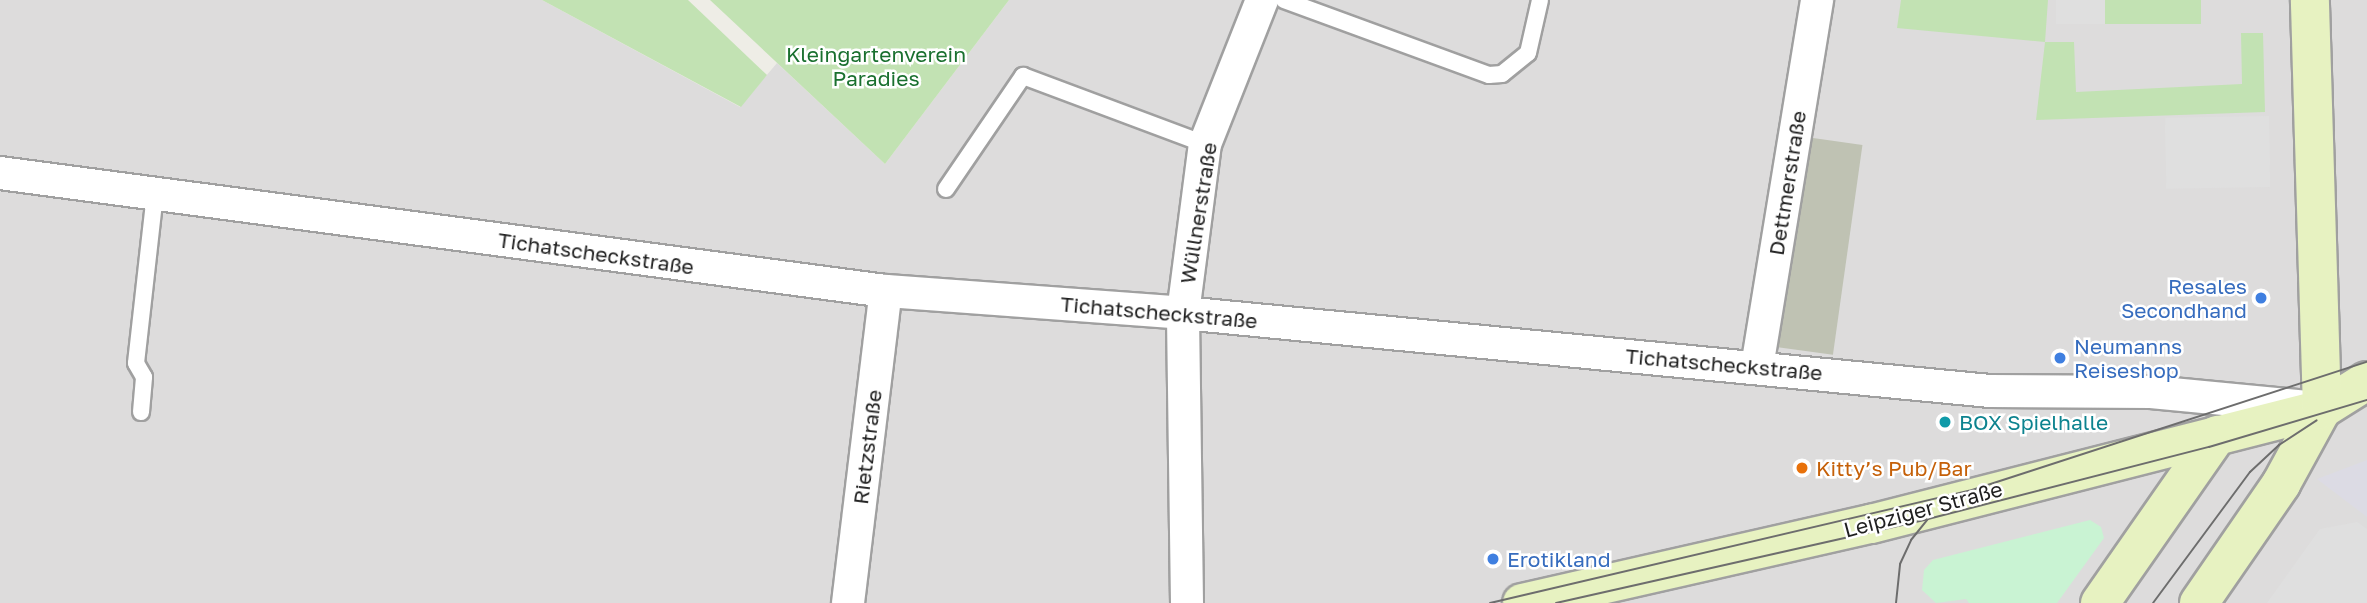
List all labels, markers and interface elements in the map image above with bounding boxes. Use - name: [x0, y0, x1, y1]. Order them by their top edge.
- park label: Kleingartenverein Paradies: [786, 41, 966, 91]
- street label: Dettmerstraße: [1763, 109, 1811, 257]
- street label: Wüllnerstraße: [1174, 140, 1222, 286]
- street label: Tichatscheckstraße: [496, 227, 696, 279]
- place label: Resales Secondhand: [2121, 273, 2247, 323]
- marker: Resales Secondhand: [2253, 290, 2269, 306]
- street label: Tichatscheckstraße: [1059, 291, 1259, 333]
- place label: Neumanns Reiseshop: [2074, 333, 2182, 383]
- street label: Tichatscheckstraße: [1624, 343, 1824, 385]
- marker: Neumanns Reiseshop: [2052, 350, 2068, 366]
- street label: Rietzstraße: [847, 388, 887, 506]
- place label: BOX Spielhalle: [1959, 409, 2108, 435]
- marker: BOX Spielhalle: [1937, 414, 1953, 430]
- place label: Kitty’s Pub/Bar: [1816, 455, 1972, 481]
- marker: Kitty’s Pub/Bar: [1794, 460, 1810, 476]
- street label: Leipziger Straße: [1841, 476, 2005, 542]
- place label: Erotikland: [1507, 546, 1611, 572]
- marker: Erotikland: [1485, 551, 1501, 567]

